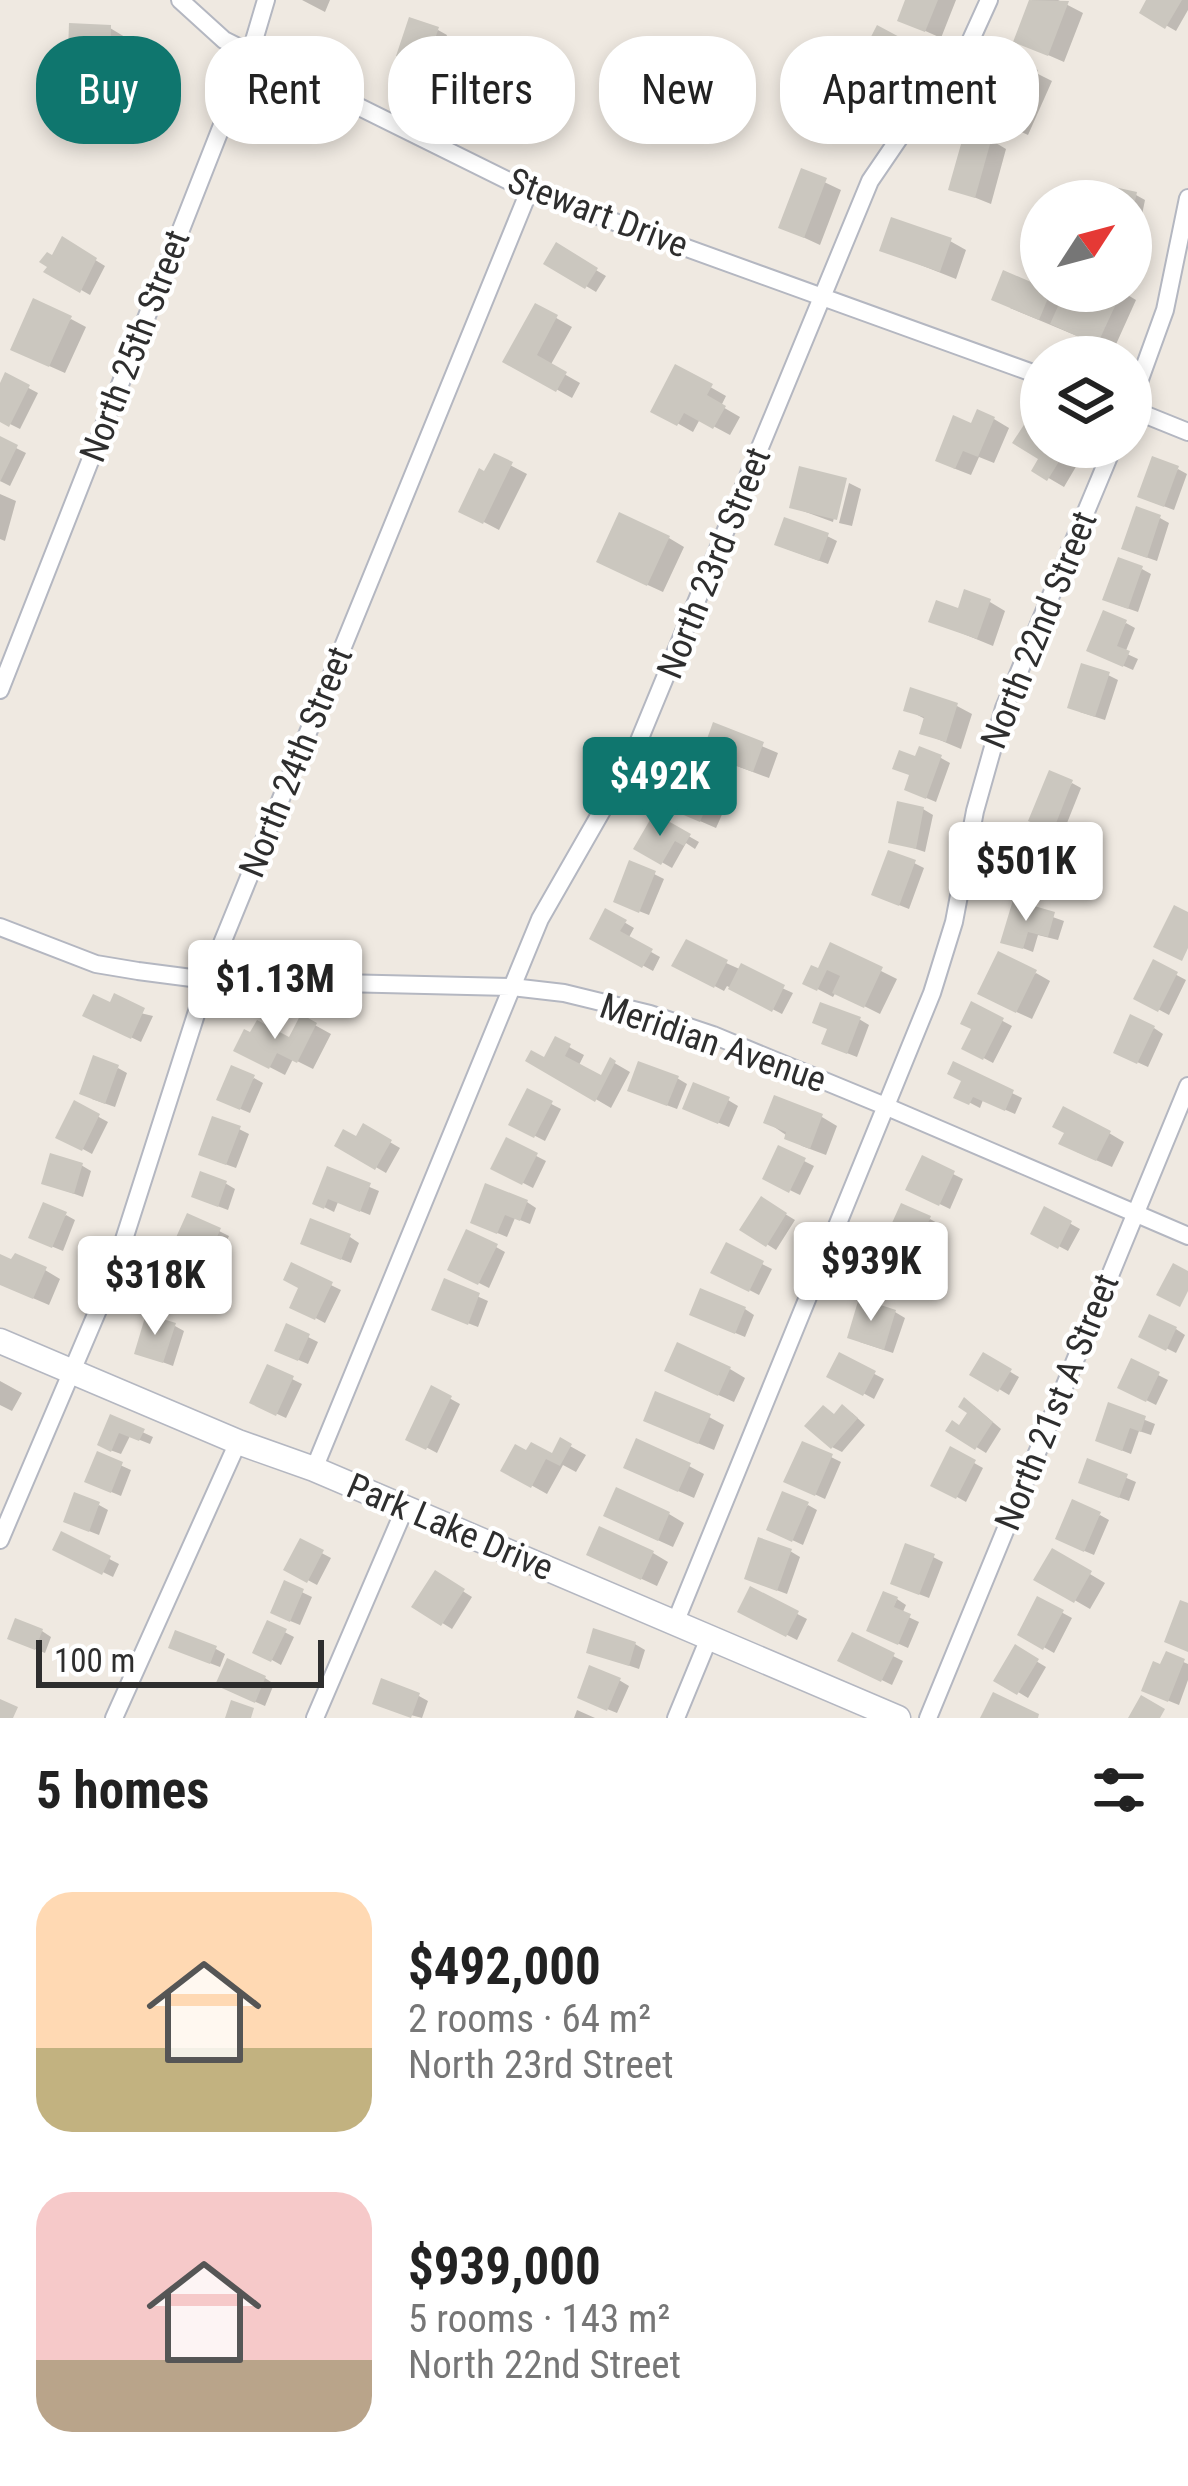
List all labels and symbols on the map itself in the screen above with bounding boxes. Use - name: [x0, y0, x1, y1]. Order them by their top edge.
- street label: Stewart Drive: [502, 159, 694, 267]
- north arrow: [1020, 180, 1152, 312]
- street label: North 25th Street: [72, 224, 198, 468]
- street label: North 23rd Street: [649, 441, 779, 685]
- street label: North 22nd Street: [972, 505, 1106, 755]
- street label: North 24th Street: [231, 641, 361, 883]
- pin: $492K: [576, 737, 744, 839]
- pin: $501K: [942, 822, 1110, 924]
- pin: $1.13M: [177, 940, 373, 1042]
- street label: Meridian Avenue: [595, 985, 831, 1101]
- pin: $939K: [787, 1222, 955, 1324]
- pin: $318K: [71, 1236, 239, 1338]
- street label: North 21st A Street: [986, 1268, 1128, 1536]
- street label: Park Lake Drive: [341, 1465, 559, 1589]
- scale bar: [36, 1634, 324, 1687]

